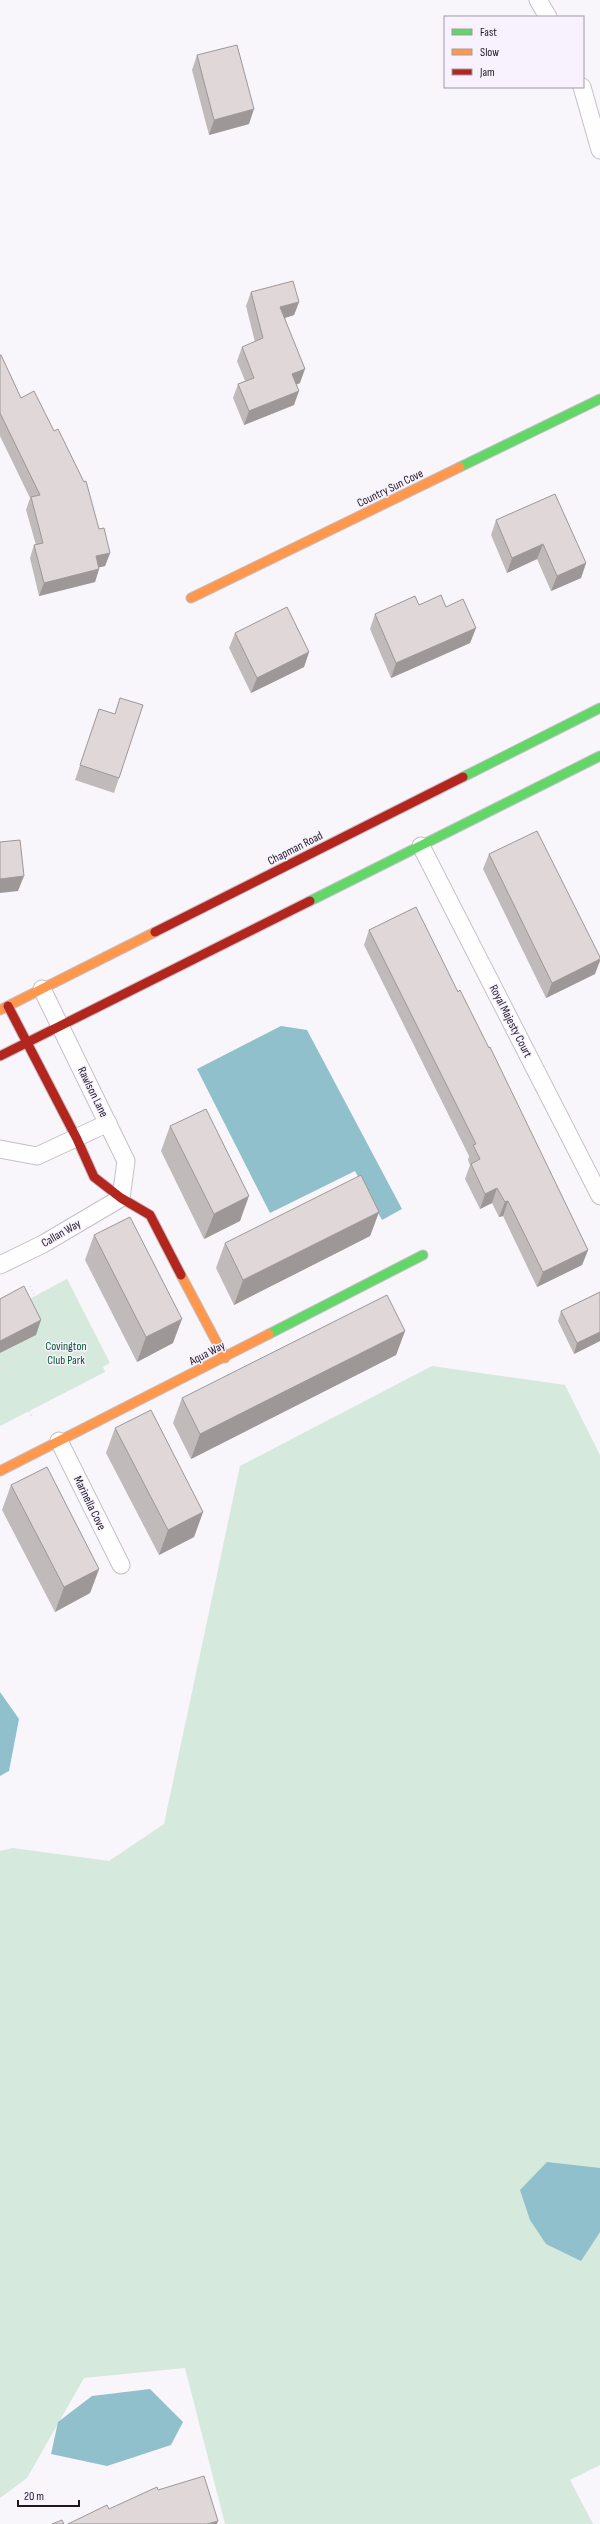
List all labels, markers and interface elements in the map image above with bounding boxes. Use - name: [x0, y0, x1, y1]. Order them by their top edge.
- legend: [444, 16, 584, 88]
- text: Fast: [480, 25, 497, 40]
- text: Slow: [480, 45, 499, 60]
- text: Jam: [479, 65, 495, 80]
- street label: Country Sun Cove: [355, 466, 426, 511]
- street label: Chapman Road: [265, 828, 325, 869]
- street label: Royal Majesty Court: [486, 982, 535, 1060]
- street label: Rawlson Lane: [74, 1065, 111, 1120]
- street label: Callan Way: [39, 1216, 84, 1251]
- street label: Aqua Way: [186, 1338, 228, 1369]
- park label: Covington Club Park: [45, 1339, 87, 1368]
- street label: Marinella Cove: [70, 1474, 109, 1533]
- scale bar: [18, 2482, 79, 2508]
- text: 20 m: [24, 2489, 44, 2504]

